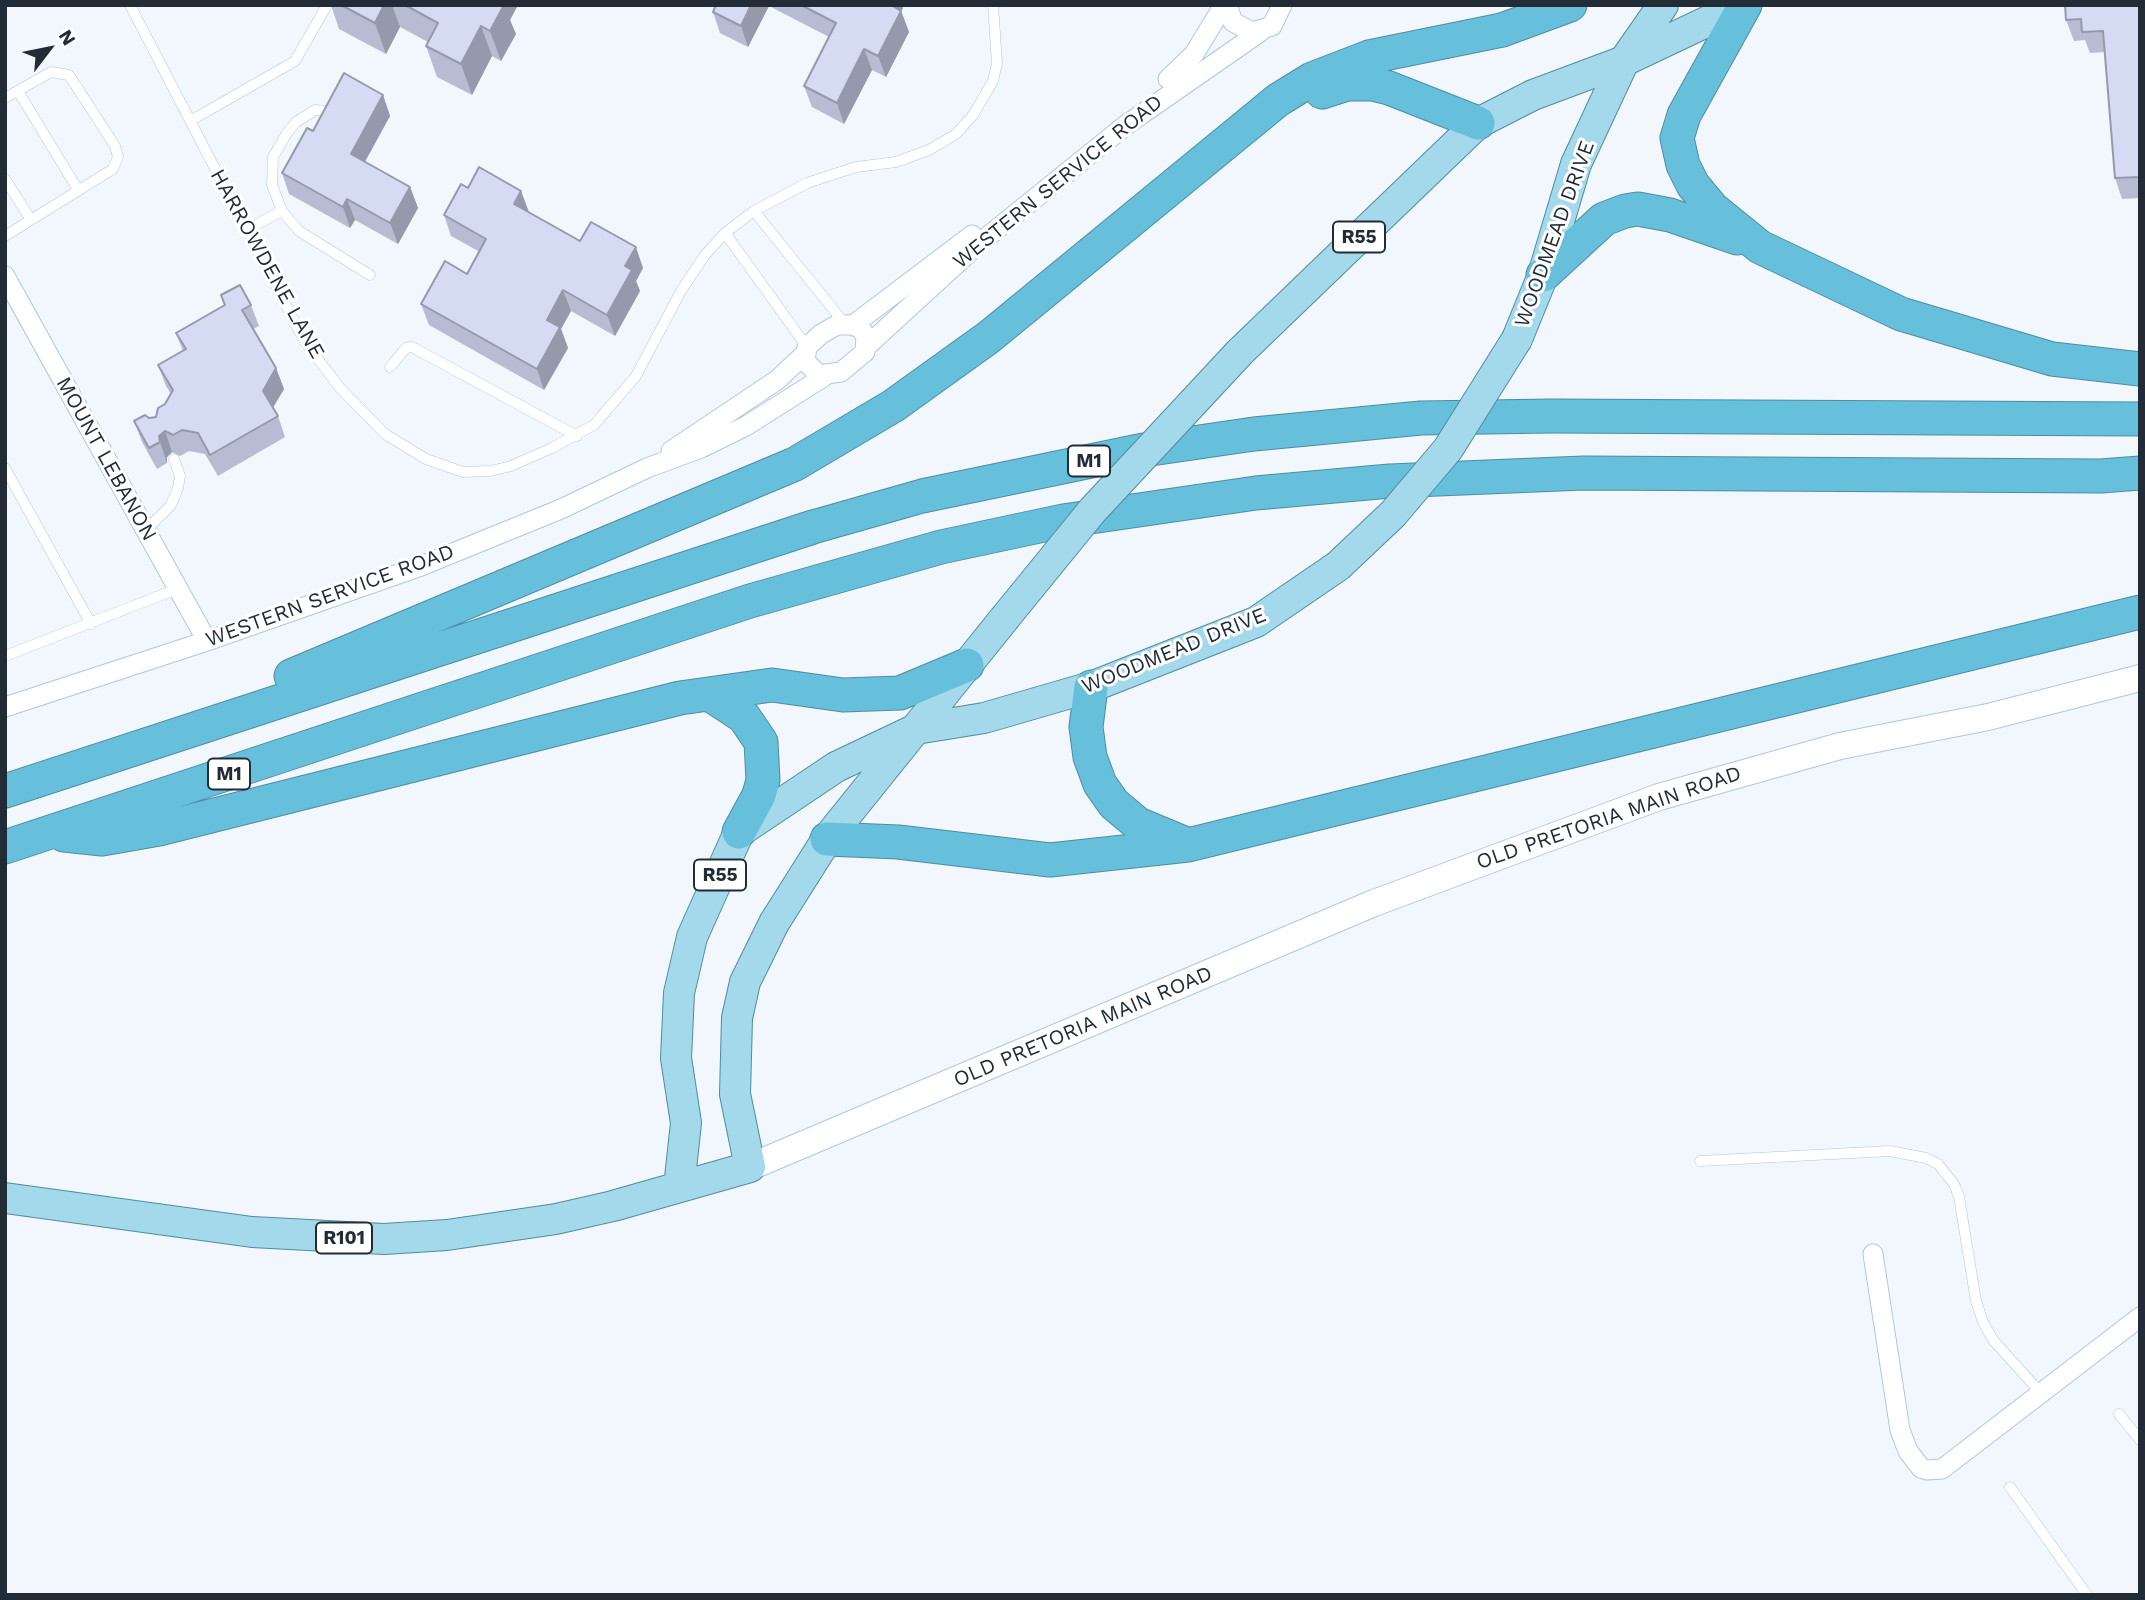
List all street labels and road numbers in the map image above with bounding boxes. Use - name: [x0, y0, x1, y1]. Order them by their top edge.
- street label: WESTERN SERVICE ROAD: [948, 90, 1168, 274]
- street label: WOODMEAD DRIVE: [1510, 137, 1600, 331]
- street label: HARROWDENE LANE: [204, 165, 330, 363]
- road number: R55: [1333, 221, 1385, 252]
- street label: MOUNT LEBANON: [50, 373, 162, 545]
- road number: M1: [1068, 446, 1110, 476]
- street label: WESTERN SERVICE ROAD: [202, 539, 458, 653]
- street label: WOODMEAD DRIVE: [1078, 603, 1270, 699]
- road number: M1: [208, 758, 250, 790]
- street label: OLD PRETORIA MAIN ROAD: [1473, 761, 1745, 875]
- road number: R55: [694, 860, 746, 890]
- street label: OLD PRETORIA MAIN ROAD: [950, 961, 1216, 1093]
- road number: R101: [316, 1222, 372, 1254]

